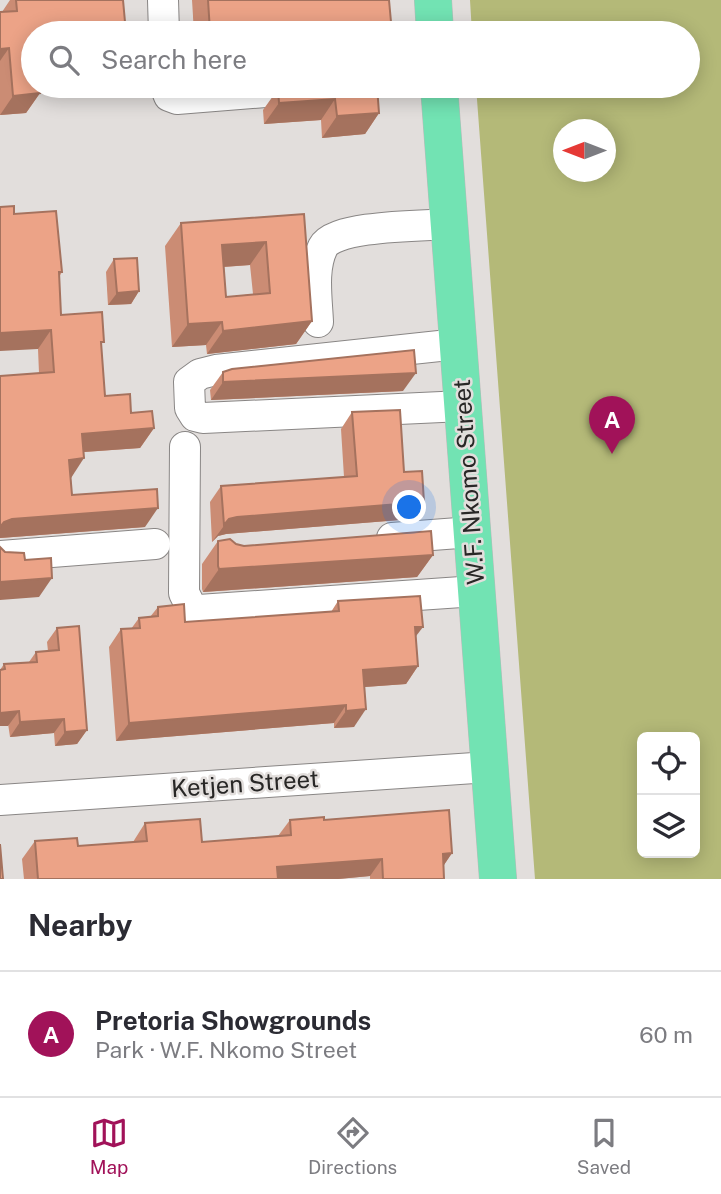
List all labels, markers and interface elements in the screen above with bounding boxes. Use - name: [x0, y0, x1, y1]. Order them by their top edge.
- search box: [21, 21, 700, 98]
- icon: search: [45, 41, 83, 79]
- text: Search here: [101, 44, 247, 75]
- north arrow: [553, 119, 616, 182]
- street label: W.F. Nkomo Street: [447, 378, 489, 586]
- pin: A: [589, 396, 635, 454]
- your location: [392, 490, 426, 524]
- map controls: [637, 732, 700, 858]
- button: locate: [637, 732, 700, 795]
- street label: Ketjen Street: [170, 764, 320, 802]
- button: layers: [637, 795, 700, 858]
- text: Nearby: [28, 907, 132, 943]
- text: Pretoria Showgrounds: [95, 1005, 371, 1036]
- text: A: [43, 1021, 59, 1048]
- text: 60 m: [639, 1021, 693, 1048]
- text: Park · W.F. Nkomo Street: [95, 1036, 357, 1063]
- tab: Map: [90, 1114, 128, 1178]
- tab: Directions: [308, 1114, 397, 1178]
- tab: Saved: [577, 1114, 631, 1178]

